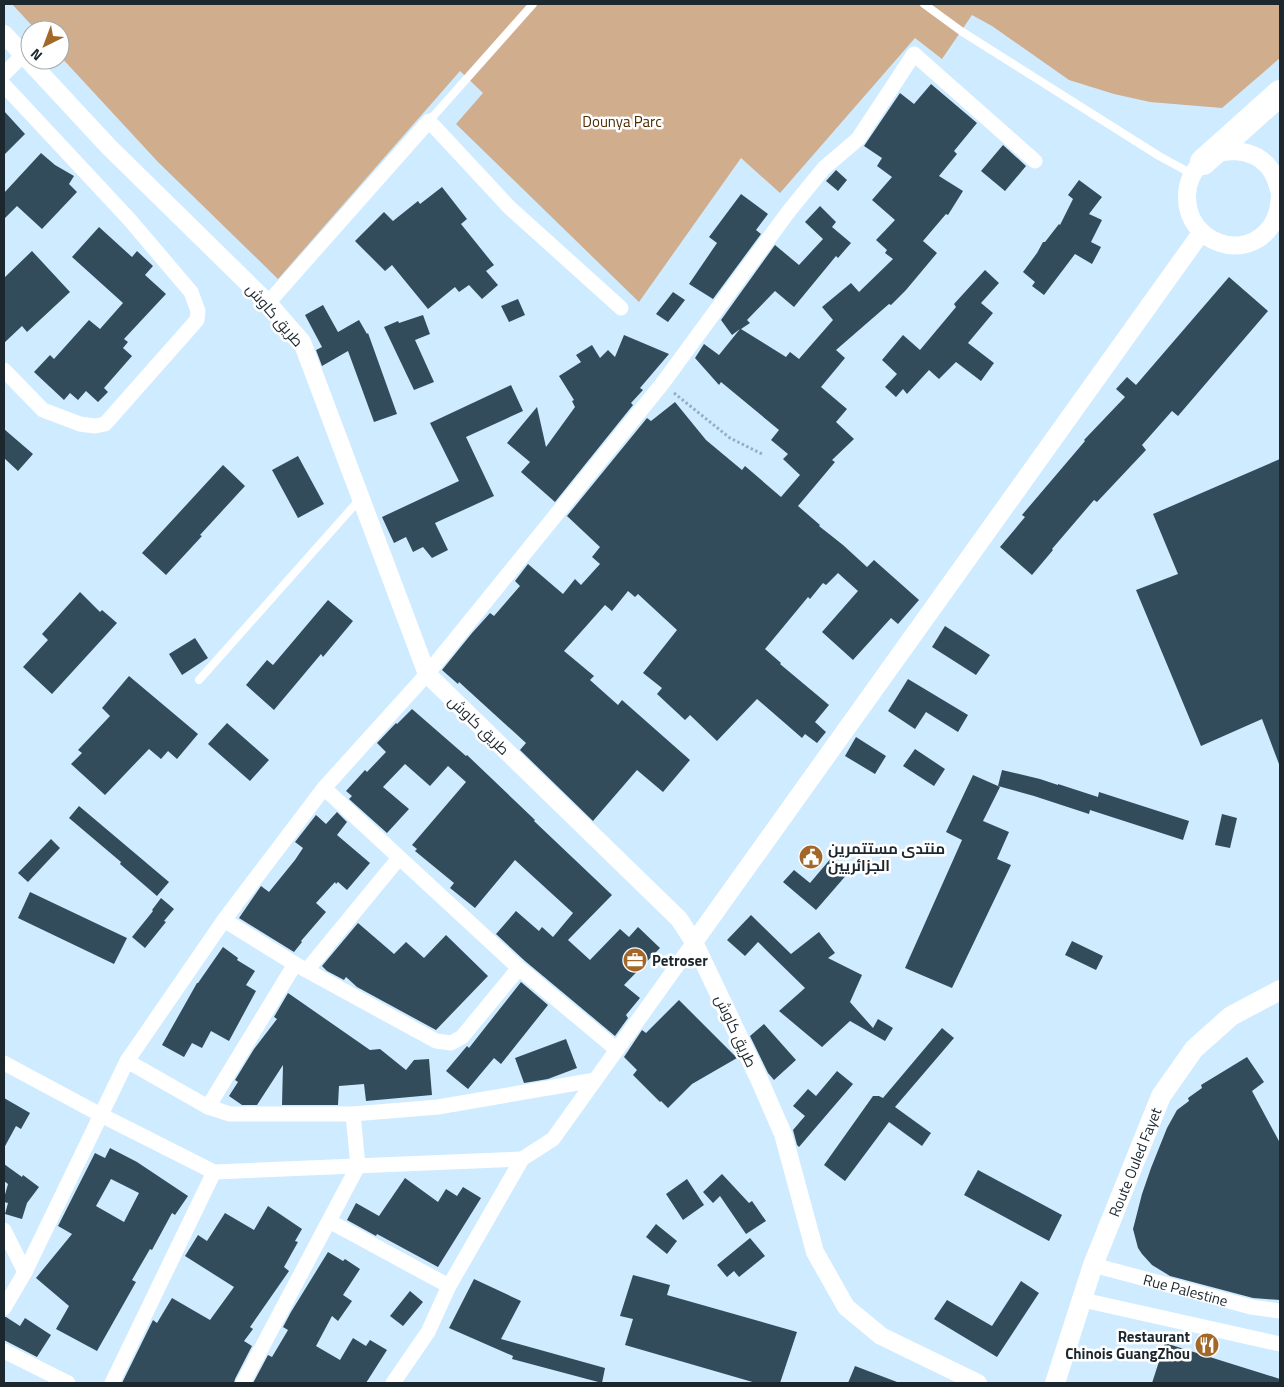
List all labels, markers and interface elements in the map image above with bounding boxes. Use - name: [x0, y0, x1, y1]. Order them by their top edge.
- north arrow: [20, 20, 70, 70]
- text: N: [25, 44, 47, 66]
- park label: Dounya Parc: [582, 110, 662, 133]
- street label: طريق كاوش: [241, 278, 309, 352]
- street label: طريق كاوش: [443, 690, 515, 760]
- place label: منتدى مستتمرين الجزائريين: [828, 837, 945, 877]
- public building icon: منتدى مستتمرين الجزائريين: [798, 844, 824, 870]
- office icon: Petroser: [622, 947, 648, 973]
- place label: Petroser: [652, 949, 708, 972]
- street label: طريق كاوش: [709, 991, 763, 1071]
- street label: Route Ouled Fayet: [1102, 1103, 1167, 1220]
- street label: Rue Palestine: [1141, 1267, 1231, 1312]
- place label: Restaurant Chinois GuangZhou: [1065, 1325, 1191, 1365]
- restaurant icon: Restaurant Chinois GuangZhou: [1194, 1332, 1220, 1358]

